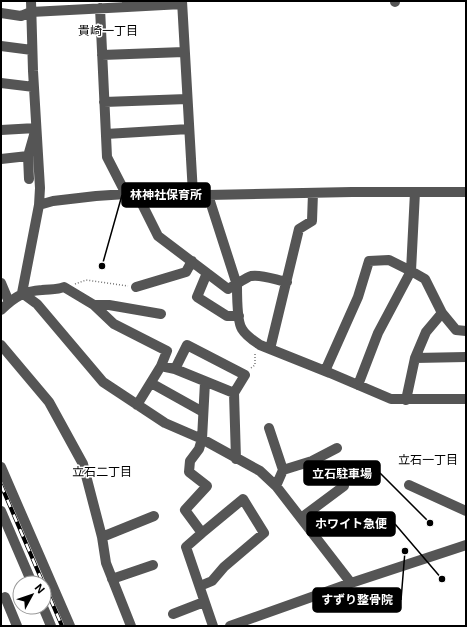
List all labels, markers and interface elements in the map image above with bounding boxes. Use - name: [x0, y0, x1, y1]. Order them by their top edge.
- district label: 貴崎一丁目: [78, 23, 138, 38]
- callout: 林神社保育所: [122, 183, 210, 207]
- text: 林神社保育所: [130, 187, 202, 202]
- district label: 立石一丁目: [398, 452, 458, 467]
- callout: 立石駐車場: [304, 461, 380, 485]
- district label: 立石二丁目: [72, 464, 132, 479]
- text: 立石駐車場: [312, 466, 372, 481]
- callout: ホワイト急便: [307, 512, 395, 536]
- text: ホワイト急便: [315, 516, 387, 531]
- north arrow: [12, 575, 52, 615]
- text: N: [32, 581, 48, 596]
- callout: すずり整骨院: [313, 588, 401, 612]
- text: すずり整骨院: [321, 592, 393, 607]

